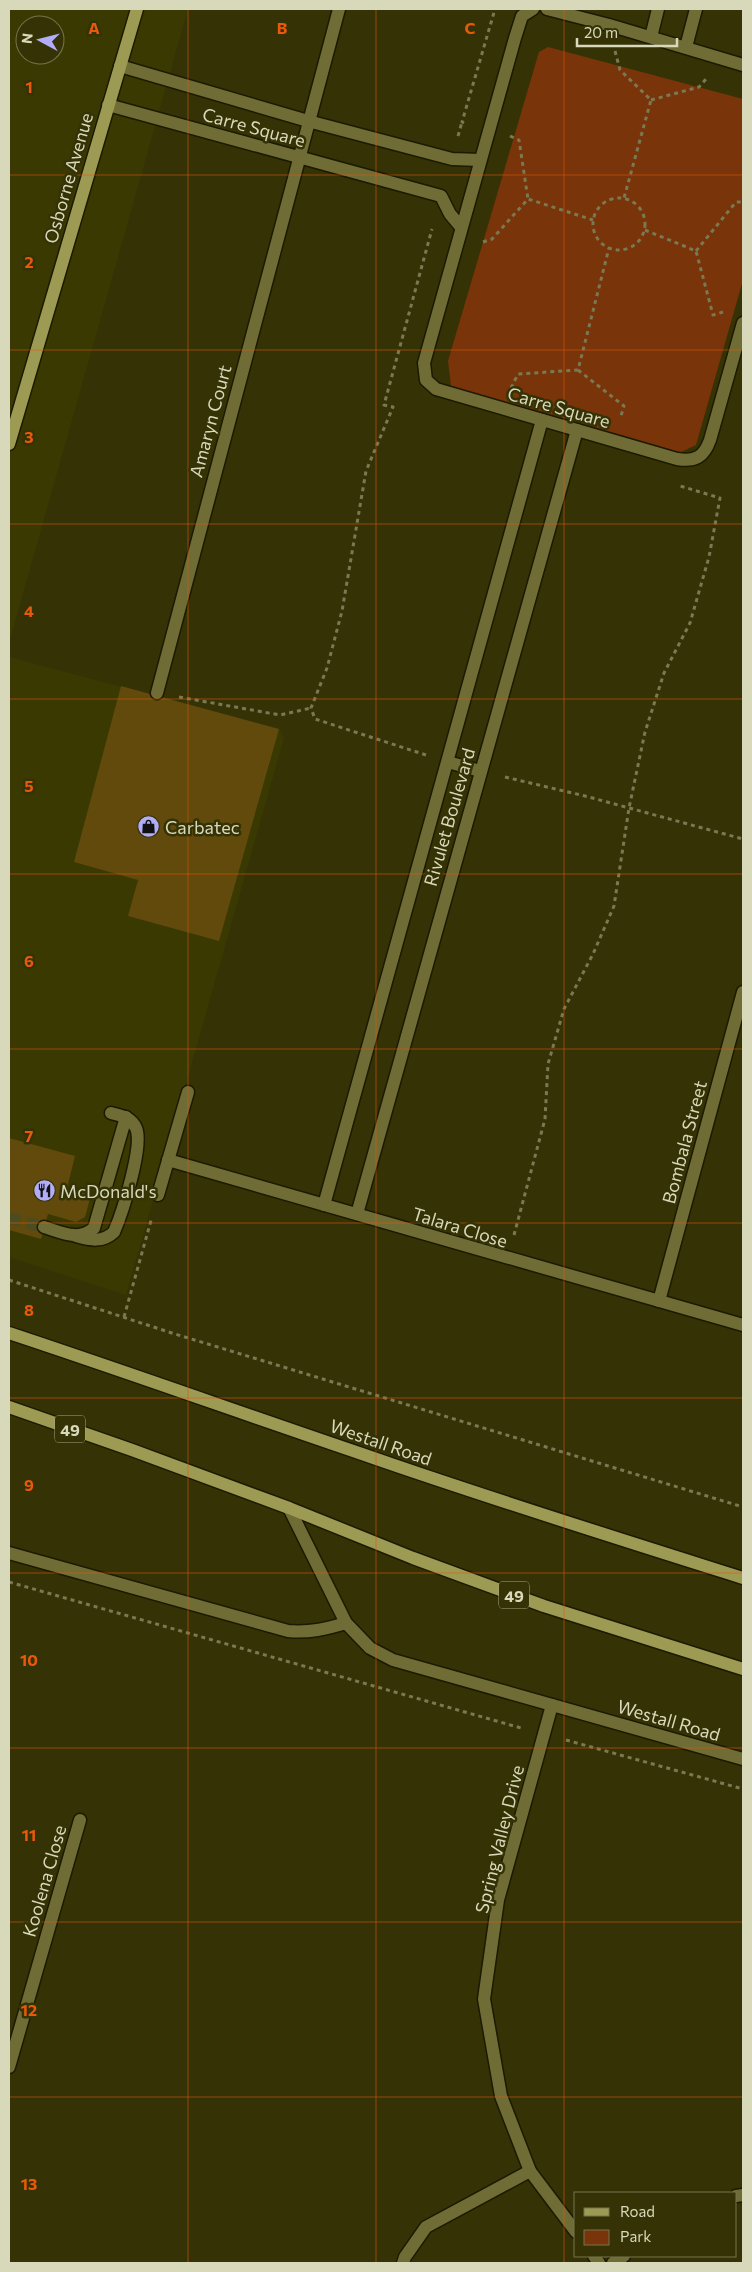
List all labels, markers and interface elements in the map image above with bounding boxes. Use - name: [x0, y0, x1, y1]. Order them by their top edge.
- north arrow: [15, 15, 65, 65]
- scale bar: [577, 15, 677, 47]
- text: A: [88, 18, 100, 37]
- text: B: [277, 18, 288, 37]
- text: C: [465, 18, 476, 37]
- text: 20 m: [584, 23, 618, 41]
- text: N: [18, 32, 36, 45]
- text: 1: [25, 77, 33, 96]
- street label: Carre Square: [200, 103, 308, 151]
- street label: Osborne Avenue: [39, 110, 97, 246]
- text: 2: [24, 252, 34, 271]
- street label: Amaryn Court: [184, 362, 236, 480]
- street label: Carre Square: [505, 382, 613, 432]
- text: 3: [24, 427, 34, 446]
- text: 4: [24, 601, 34, 620]
- street label: Rivulet Boulevard: [419, 745, 479, 889]
- text: 5: [24, 776, 34, 795]
- shop icon: Carbatec: [137, 815, 161, 839]
- place label: Carbatec: [165, 816, 240, 838]
- text: 6: [24, 951, 34, 970]
- street label: Bombala Street: [657, 1078, 711, 1206]
- text: 7: [25, 1126, 34, 1145]
- restaurant icon: McDonald's: [32, 1179, 56, 1203]
- place label: McDonald's: [60, 1180, 157, 1202]
- street label: Talara Close: [410, 1202, 510, 1252]
- text: 8: [24, 1300, 34, 1319]
- street label: Westall Road: [327, 1414, 435, 1470]
- road number: 49: [55, 1416, 85, 1442]
- text: 9: [24, 1475, 34, 1494]
- road number: 49: [499, 1582, 529, 1608]
- text: 10: [20, 1650, 38, 1669]
- street label: Westall Road: [615, 1695, 723, 1745]
- street label: Spring Valley Drive: [470, 1763, 528, 1915]
- street label: Koolena Close: [18, 1823, 70, 1939]
- text: 11: [22, 1825, 36, 1844]
- text: 12: [21, 2000, 37, 2019]
- text: 13: [21, 2174, 37, 2193]
- legend: [574, 2192, 737, 2257]
- text: Road: [620, 2202, 655, 2220]
- text: Park: [620, 2227, 651, 2245]

